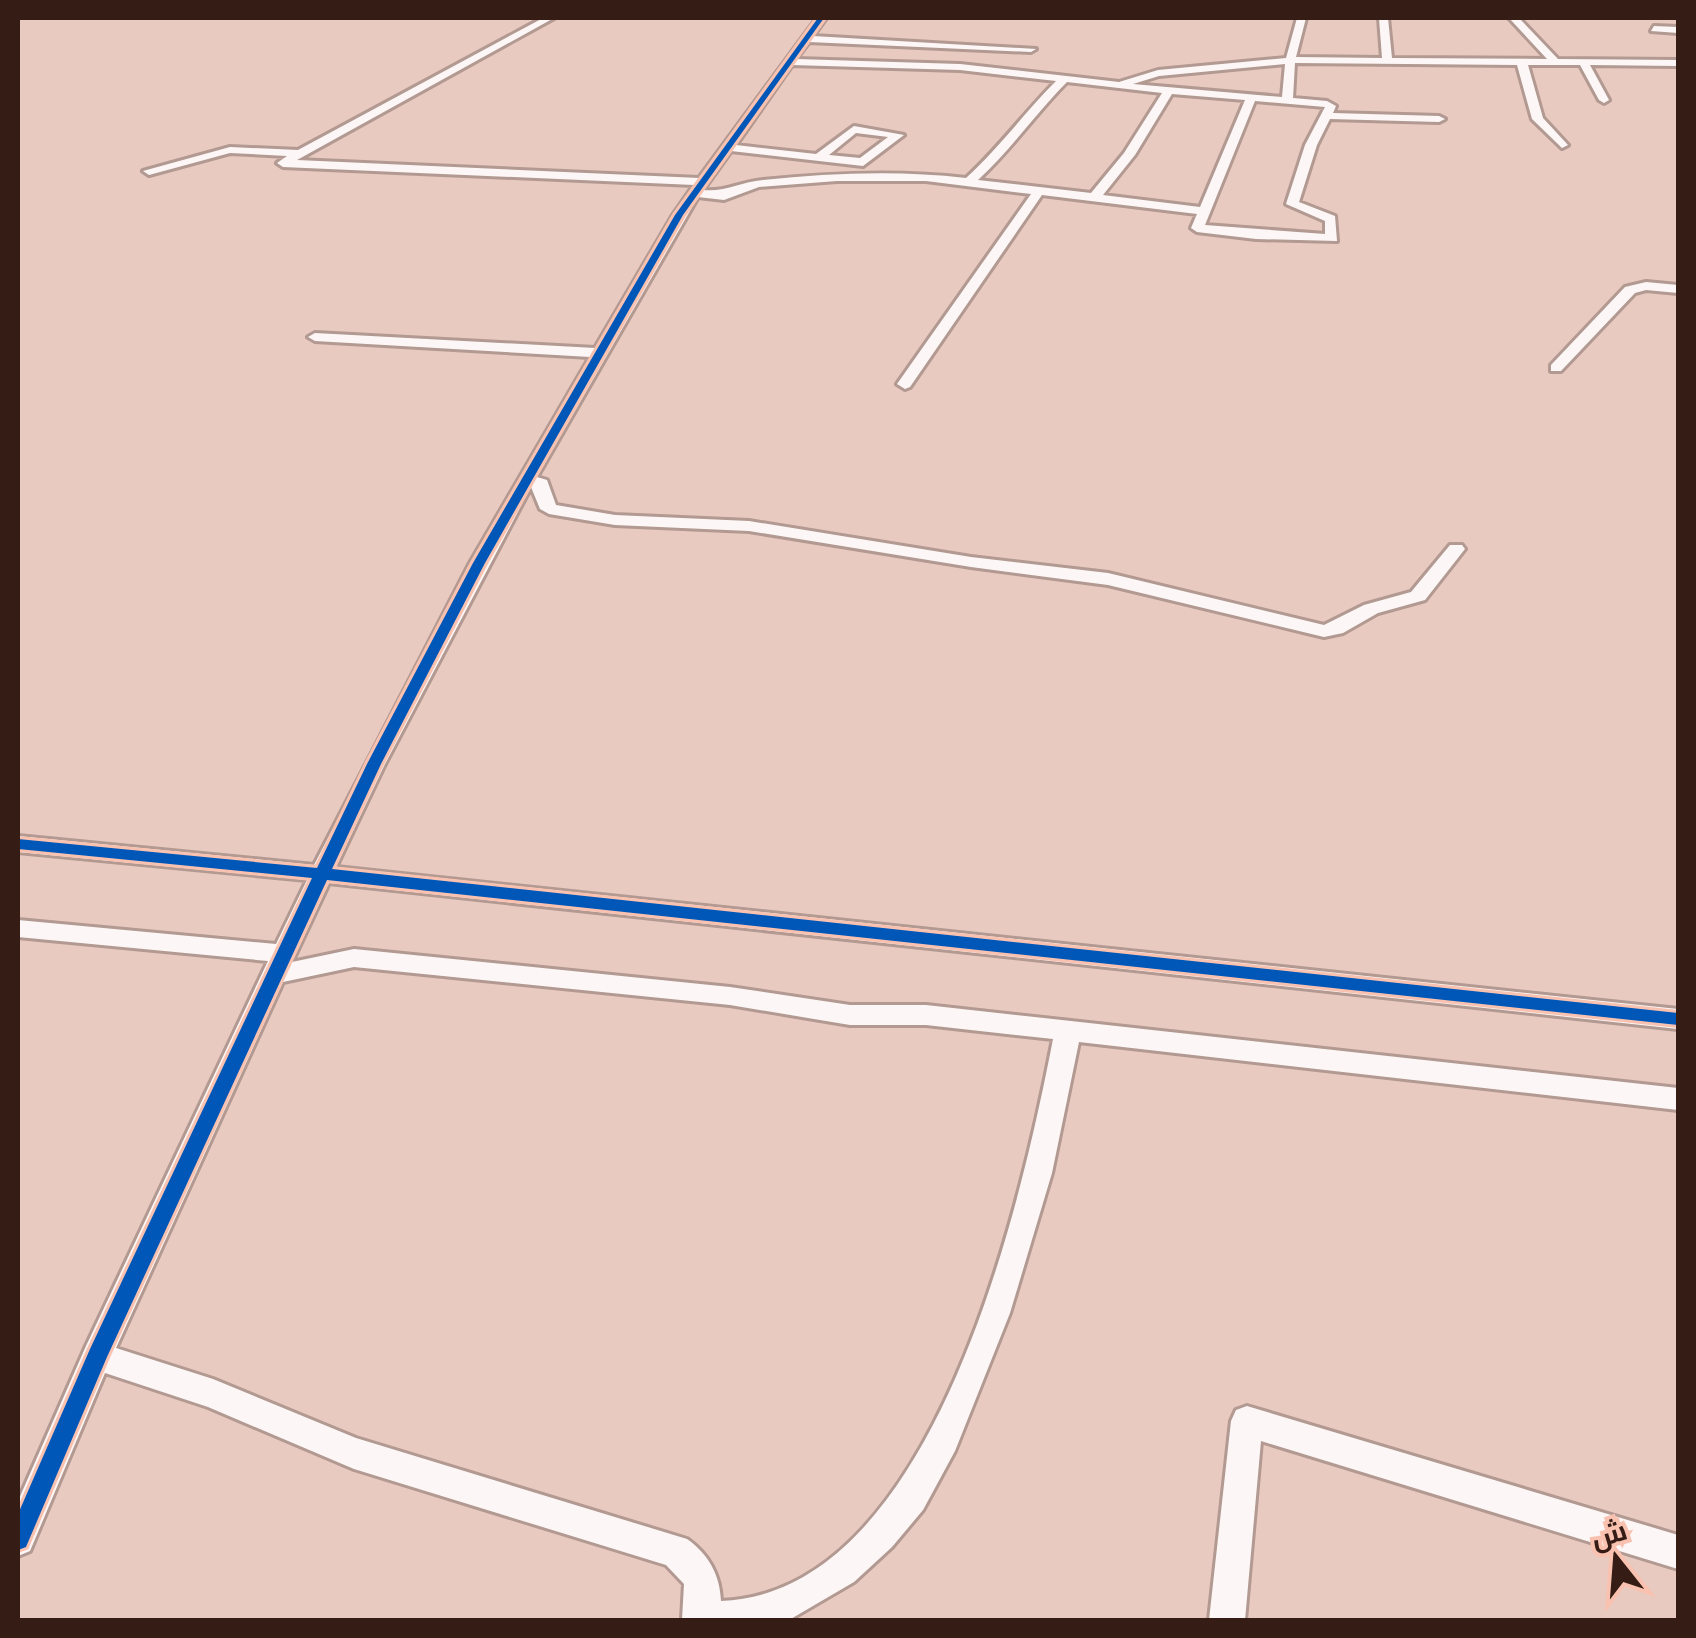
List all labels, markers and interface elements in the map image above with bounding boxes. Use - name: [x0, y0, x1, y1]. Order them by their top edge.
- north arrow: [1566, 1508, 1666, 1608]
- text: ش: [1586, 1512, 1631, 1556]

